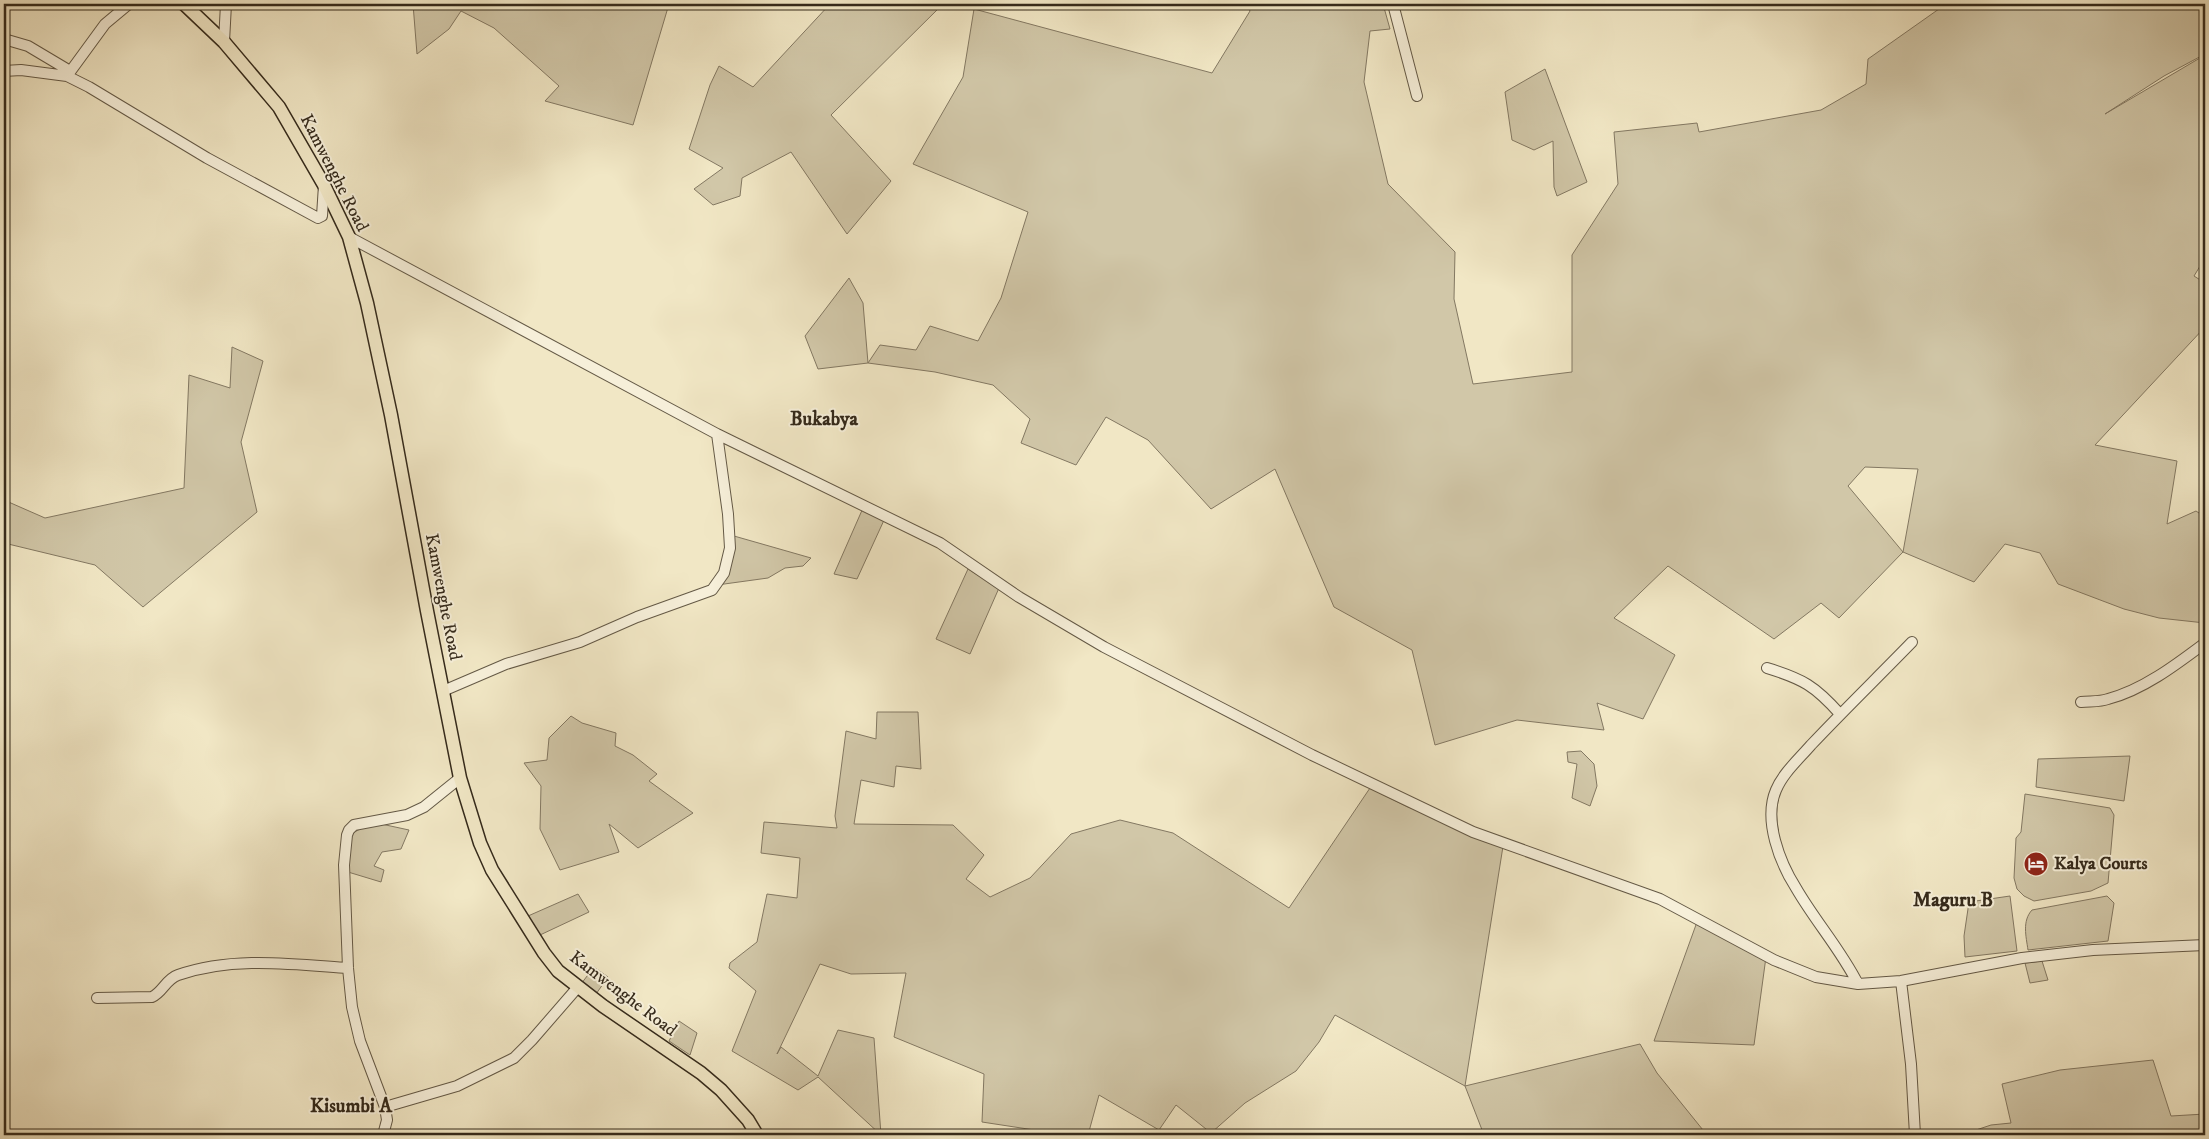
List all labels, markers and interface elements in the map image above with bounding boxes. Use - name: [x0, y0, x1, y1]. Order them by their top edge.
- street label: Kamwenghe Road: [295, 111, 373, 235]
- district label: Bukabya: [790, 407, 859, 432]
- street label: Kamwenghe Road: [420, 532, 466, 662]
- hotel icon: Kalya Courts: [2023, 851, 2049, 877]
- place label: Kalya Courts: [2054, 853, 2147, 875]
- district label: Maguru B: [1913, 888, 1993, 913]
- street label: Kamwenghe Road: [565, 946, 681, 1042]
- district label: Kisumbi A: [310, 1094, 393, 1119]

